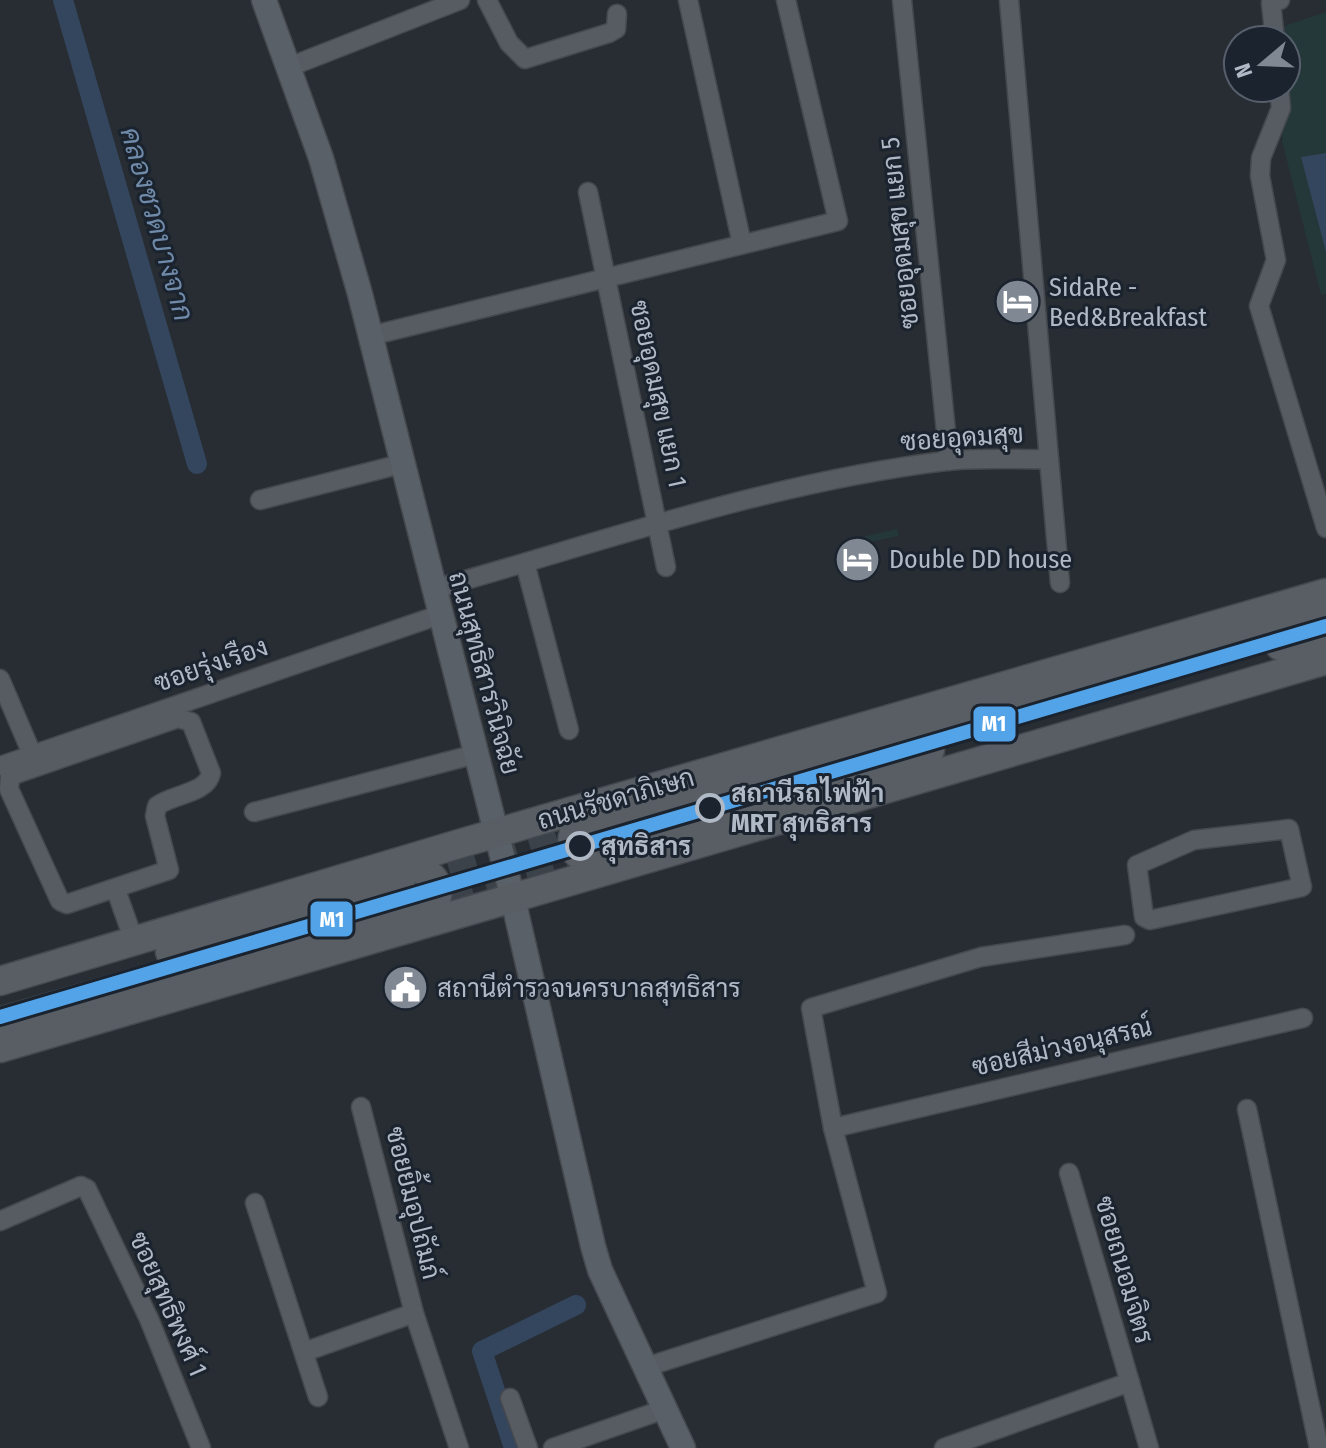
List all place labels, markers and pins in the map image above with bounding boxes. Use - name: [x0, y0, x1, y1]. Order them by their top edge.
- place label: SidaRe - Bed&Breakfast: [1049, 272, 1207, 333]
- hotel icon: SidaRe - Bed&Breakfast: [994, 278, 1042, 326]
- hotel icon: Double DD house: [834, 535, 882, 583]
- place label: Double DD house: [889, 544, 1072, 575]
- place label: สถานีรถไฟฟ้า MRT สุทธิสาร: [731, 776, 884, 841]
- marker: สถานีรถไฟฟ้า MRT สุทธิสาร: [696, 794, 724, 822]
- place label: สุทธิสาร: [601, 831, 691, 864]
- marker: สุทธิสาร: [566, 832, 594, 860]
- public building icon: สถานีตำรวจนครบาลสุทธิสาร: [382, 964, 430, 1012]
- place label: สถานีตำรวจนครบาลสุทธิสาร: [437, 972, 741, 1006]

